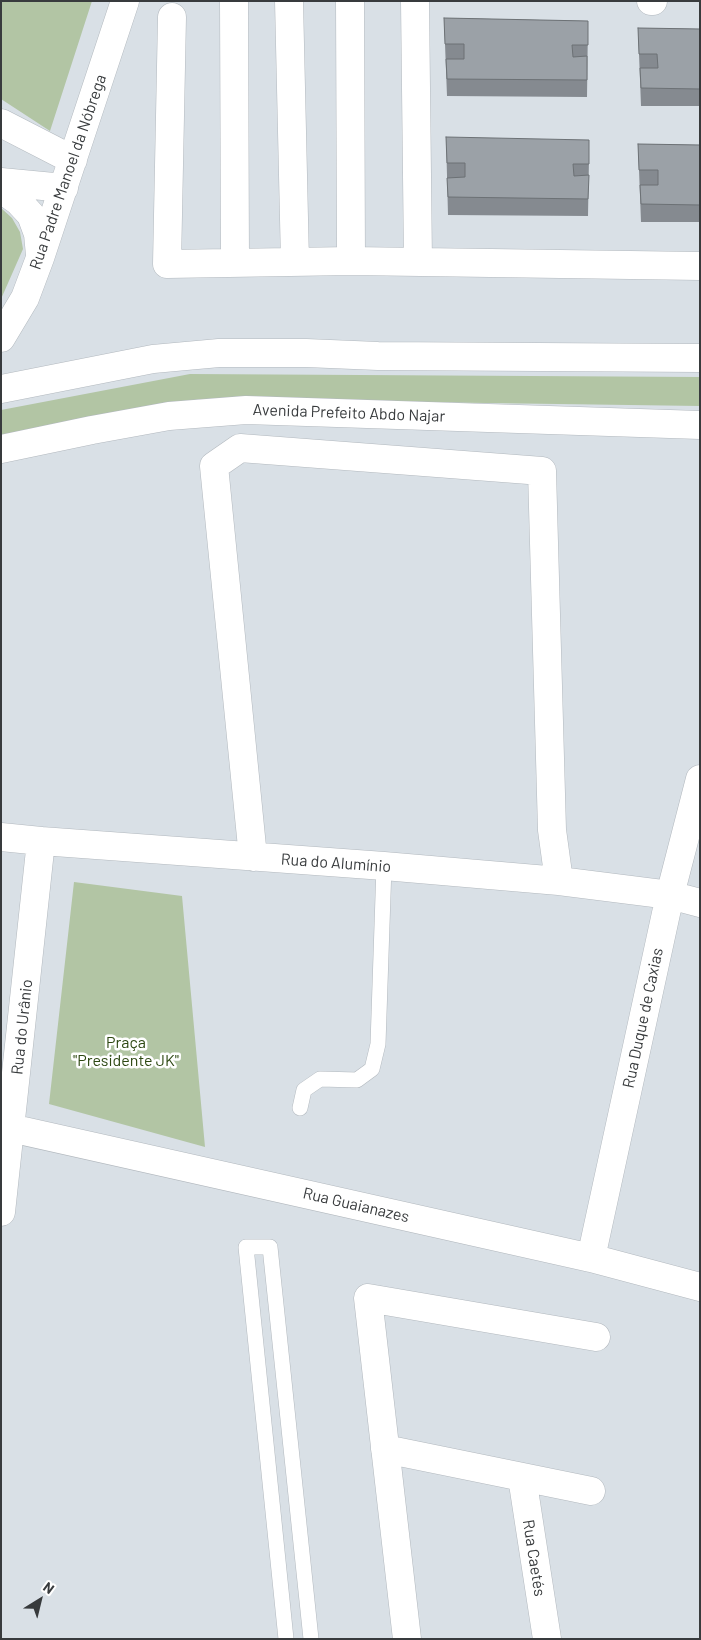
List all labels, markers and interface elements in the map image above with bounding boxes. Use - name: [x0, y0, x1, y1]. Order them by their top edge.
- street label: Rua Padre Manoel da Nóbrega: [26, 72, 110, 272]
- street label: Avenida Prefeito Abdo Najar: [252, 400, 446, 426]
- street label: Rua do Alumínio: [280, 850, 392, 876]
- street label: Rua Duque de Caxias: [619, 946, 667, 1090]
- street label: Rua do Urânio: [7, 978, 37, 1076]
- park label: Praça "Presidente JK": [73, 1033, 179, 1071]
- street label: Rua Guaianazes: [301, 1183, 411, 1227]
- street label: Rua Caetés: [518, 1518, 550, 1598]
- north arrow: [15, 1575, 65, 1625]
- text: N: [40, 1578, 58, 1597]

